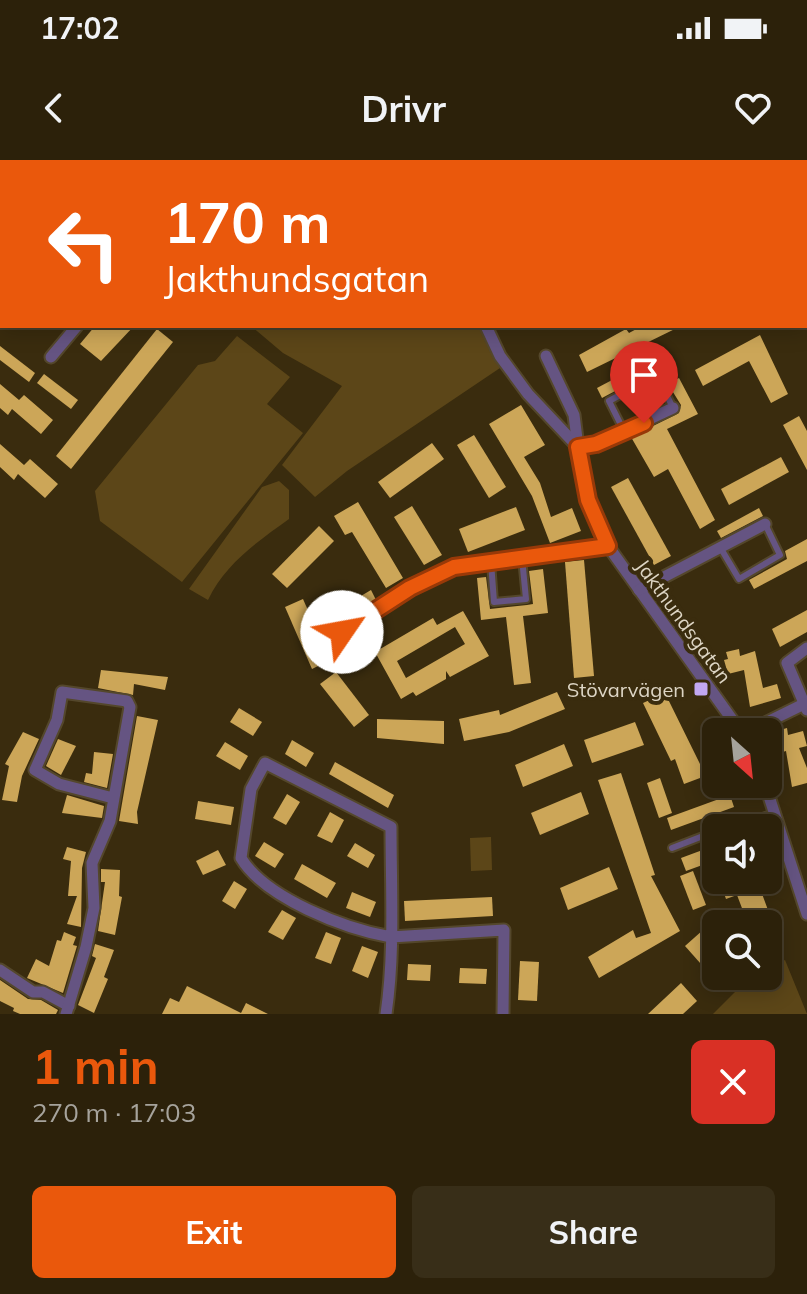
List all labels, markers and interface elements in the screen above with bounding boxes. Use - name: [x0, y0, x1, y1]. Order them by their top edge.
- text: 17:02: [40, 9, 119, 47]
- icon: back: [32, 86, 76, 130]
- text: Drivr: [361, 86, 446, 131]
- icon: heart: [731, 86, 775, 130]
- text: 170 m: [164, 187, 331, 257]
- icon: left: [32, 192, 136, 296]
- text: Jakthundsgatan: [164, 256, 429, 301]
- pin: [610, 341, 678, 423]
- icon: arrive: [622, 353, 666, 397]
- street label: Jakthundsgatan: [631, 554, 737, 688]
- position arrow: [300, 590, 384, 674]
- place label: Stövarvägen: [567, 677, 685, 702]
- marker: Stövarvägen: [692, 680, 710, 698]
- north arrow: [702, 718, 782, 798]
- map controls: [702, 718, 782, 990]
- button: sound: [702, 814, 782, 894]
- button: search: [702, 910, 782, 990]
- text: 1 min: [32, 1036, 159, 1096]
- button: close: [691, 1040, 775, 1124]
- text: 270 m · 17:03: [32, 1096, 196, 1129]
- button: Exit: [32, 1186, 396, 1278]
- button: Share: [412, 1186, 775, 1278]

